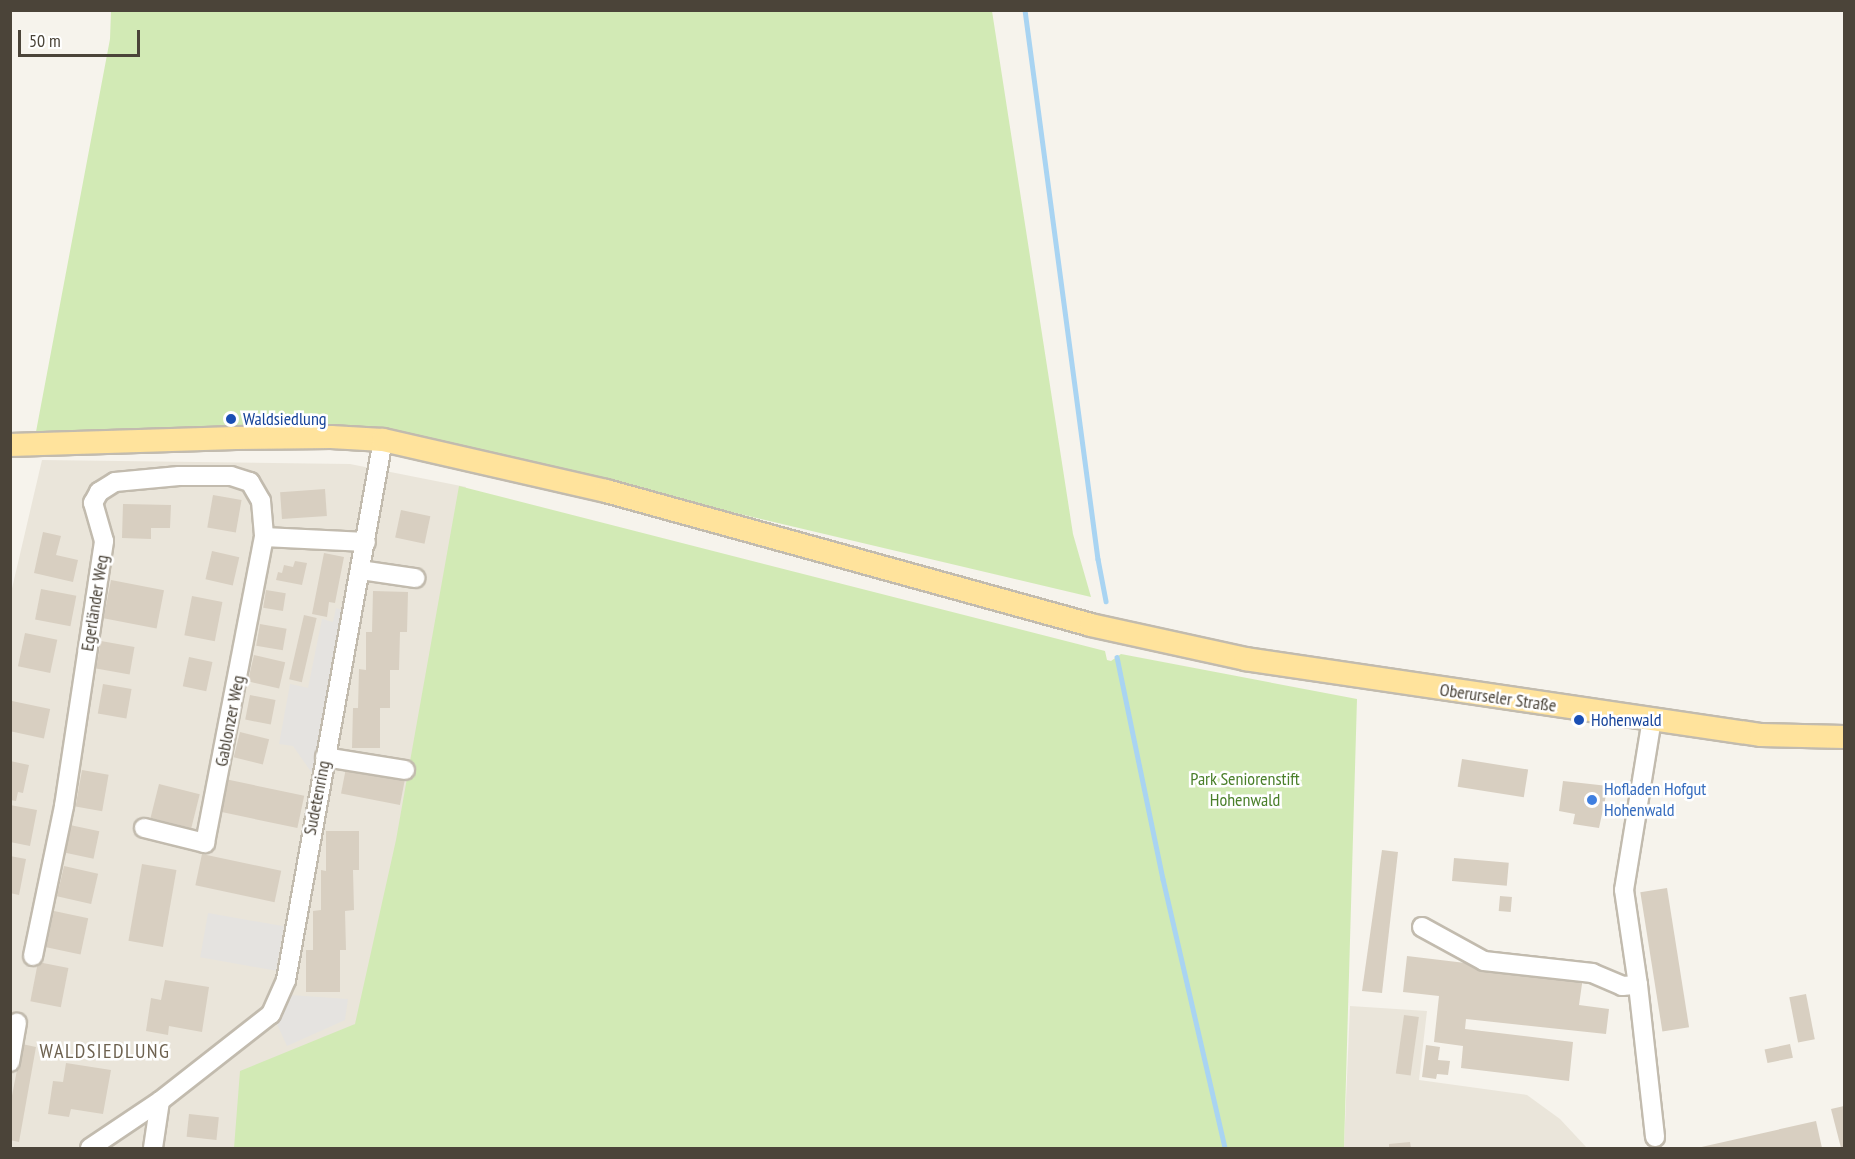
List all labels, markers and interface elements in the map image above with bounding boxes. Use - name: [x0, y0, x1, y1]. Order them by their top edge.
- scale bar: [21, 18, 142, 56]
- text: 50 m: [29, 29, 61, 52]
- place label: Waldsiedlung: [243, 408, 327, 430]
- marker: Waldsiedlung: [224, 412, 238, 426]
- street label: Egerländer Weg: [77, 553, 113, 653]
- street label: Gablonzer Weg: [211, 673, 249, 769]
- street label: Oberurseler Straße: [1438, 679, 1558, 717]
- place label: Hohenwald: [1591, 709, 1661, 731]
- marker: Hohenwald: [1572, 713, 1586, 727]
- street label: Sudetenring: [299, 759, 335, 837]
- park label: Park Seniorenstift Hohenwald: [1190, 769, 1300, 812]
- place label: Hofladen Hofgut Hohenwald: [1604, 779, 1706, 822]
- marker: Hofladen Hofgut Hohenwald: [1585, 793, 1599, 807]
- district label: WALDSIEDLUNG: [40, 1039, 170, 1063]

